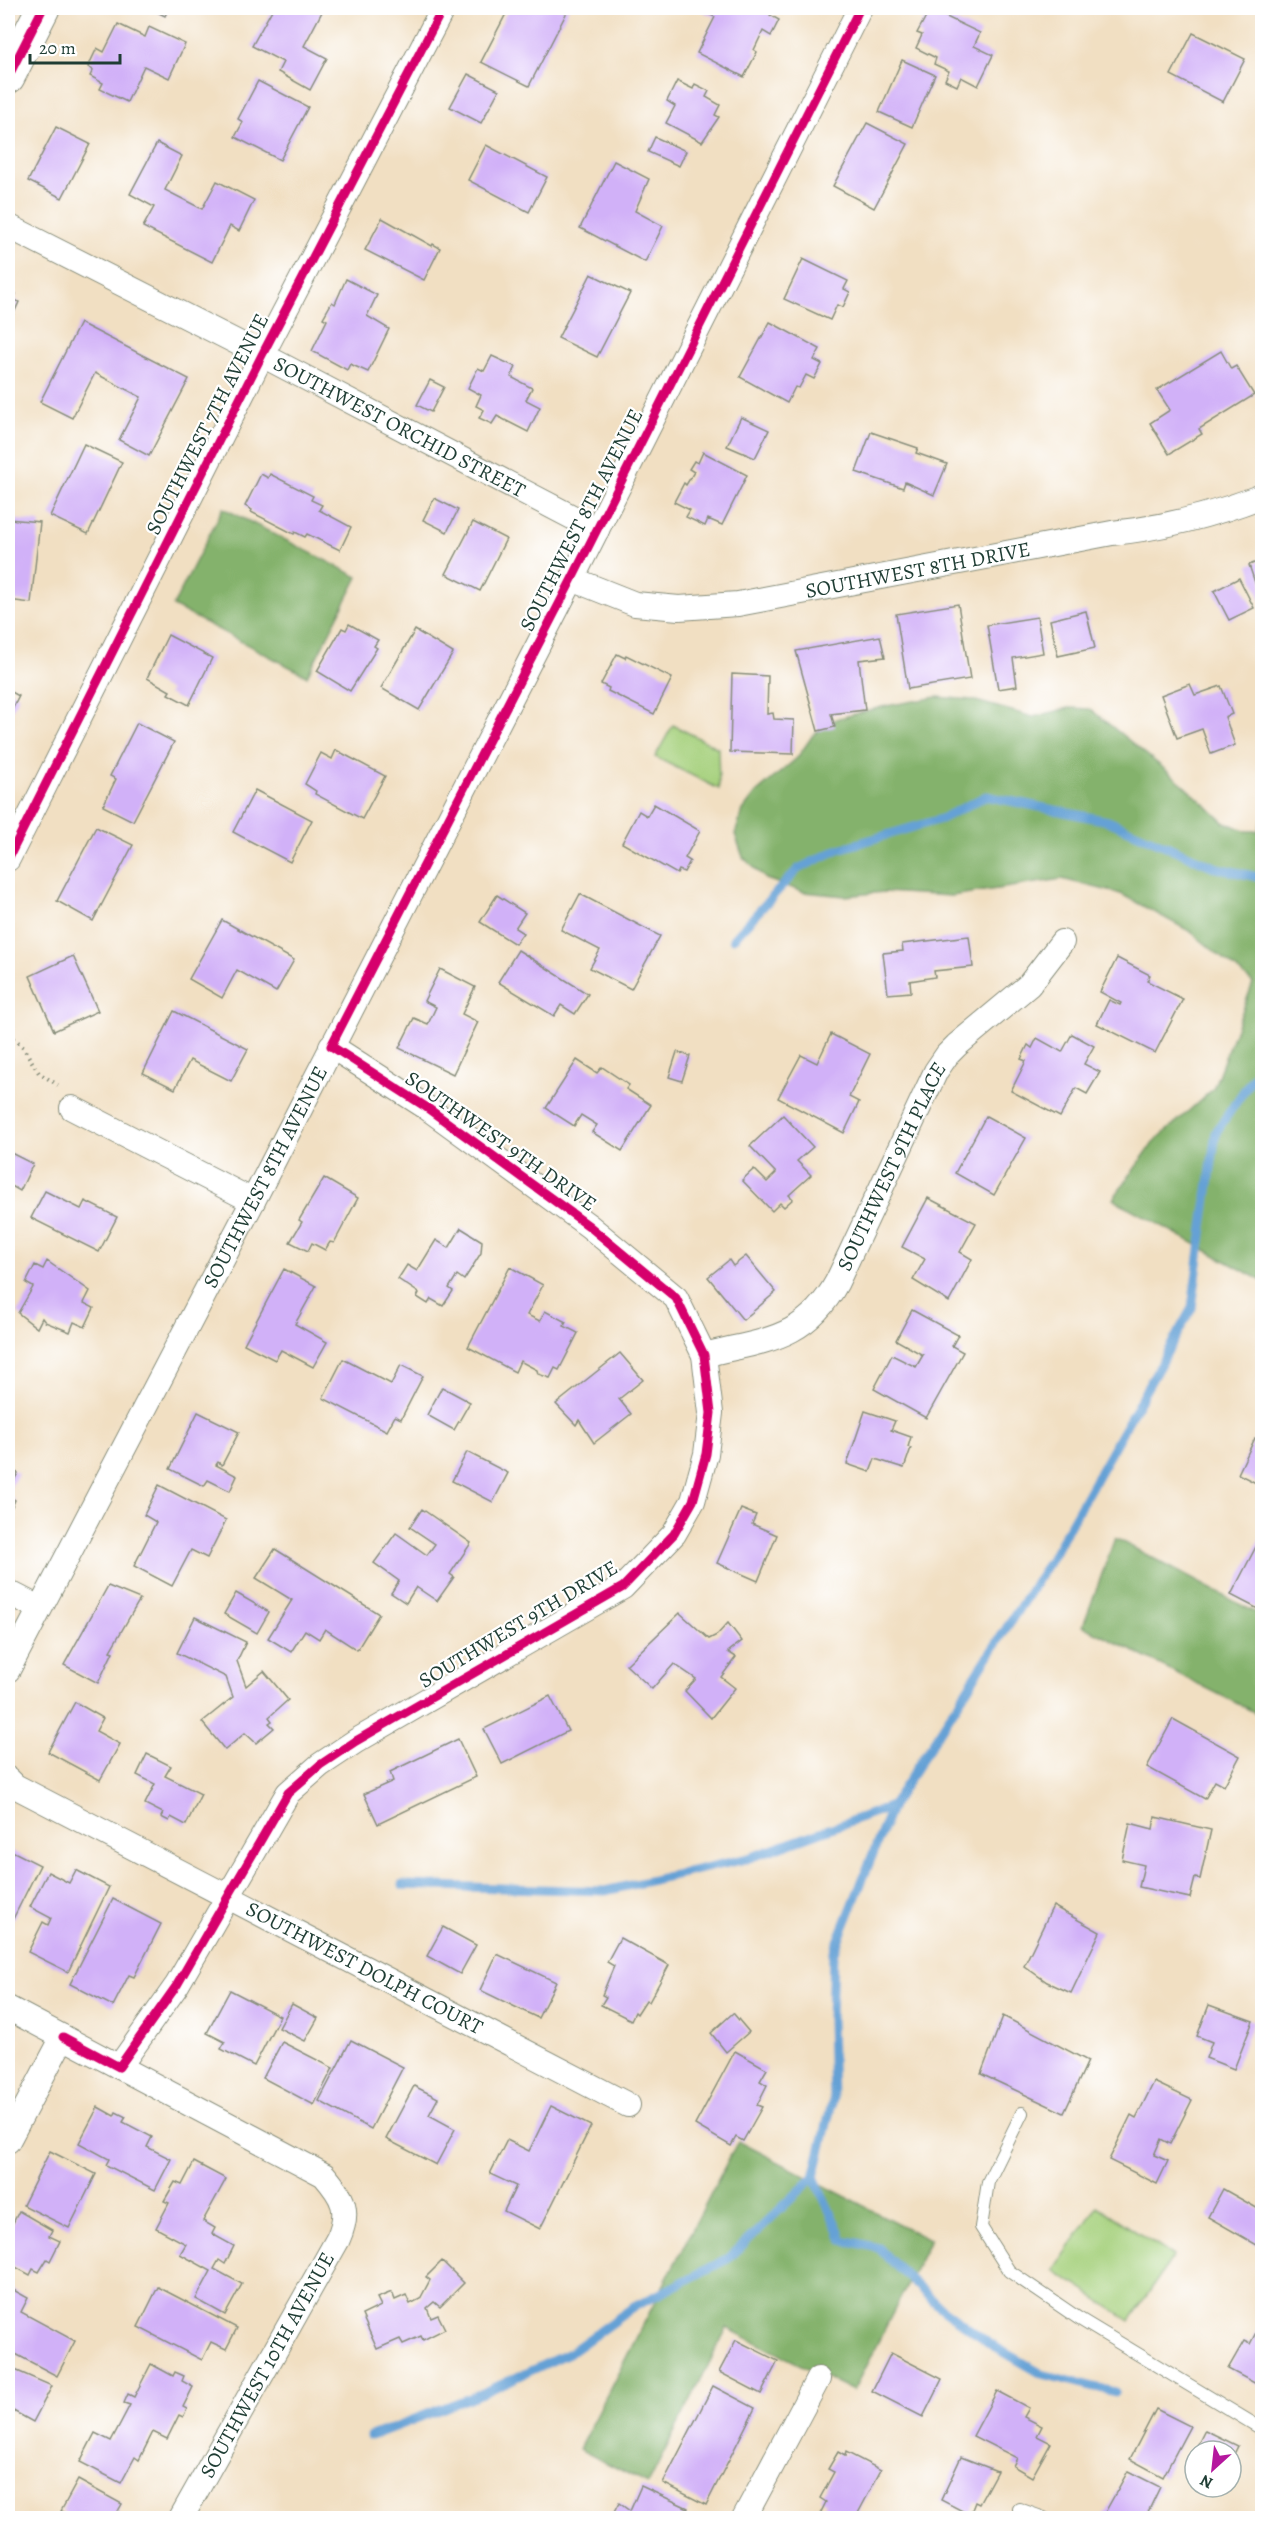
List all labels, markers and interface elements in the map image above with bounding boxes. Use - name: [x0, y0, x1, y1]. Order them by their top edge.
- scale bar: [30, 27, 120, 65]
- text: 20 m: [39, 36, 76, 60]
- street label: SOUTHWEST 7TH AVENUE: [139, 309, 275, 539]
- street label: SOUTHWEST ORCHID STREET: [269, 349, 531, 504]
- street label: SOUTHWEST 8TH AVENUE: [513, 404, 649, 636]
- street label: SOUTHWEST 8TH DRIVE: [803, 535, 1032, 605]
- street label: SOUTHWEST 9TH PLACE: [830, 1056, 952, 1275]
- street label: SOUTHWEST 8TH AVENUE: [196, 1061, 334, 1293]
- street label: SOUTHWEST 9TH DRIVE: [400, 1064, 602, 1218]
- street label: SOUTHWEST 9TH DRIVE: [413, 1553, 623, 1695]
- street label: SOUTHWEST DOLPH COURT: [241, 1895, 488, 2041]
- street label: SOUTHWEST 10TH AVENUE: [193, 2247, 341, 2483]
- north arrow: [1183, 2439, 1243, 2499]
- text: N: [1196, 2469, 1217, 2494]

